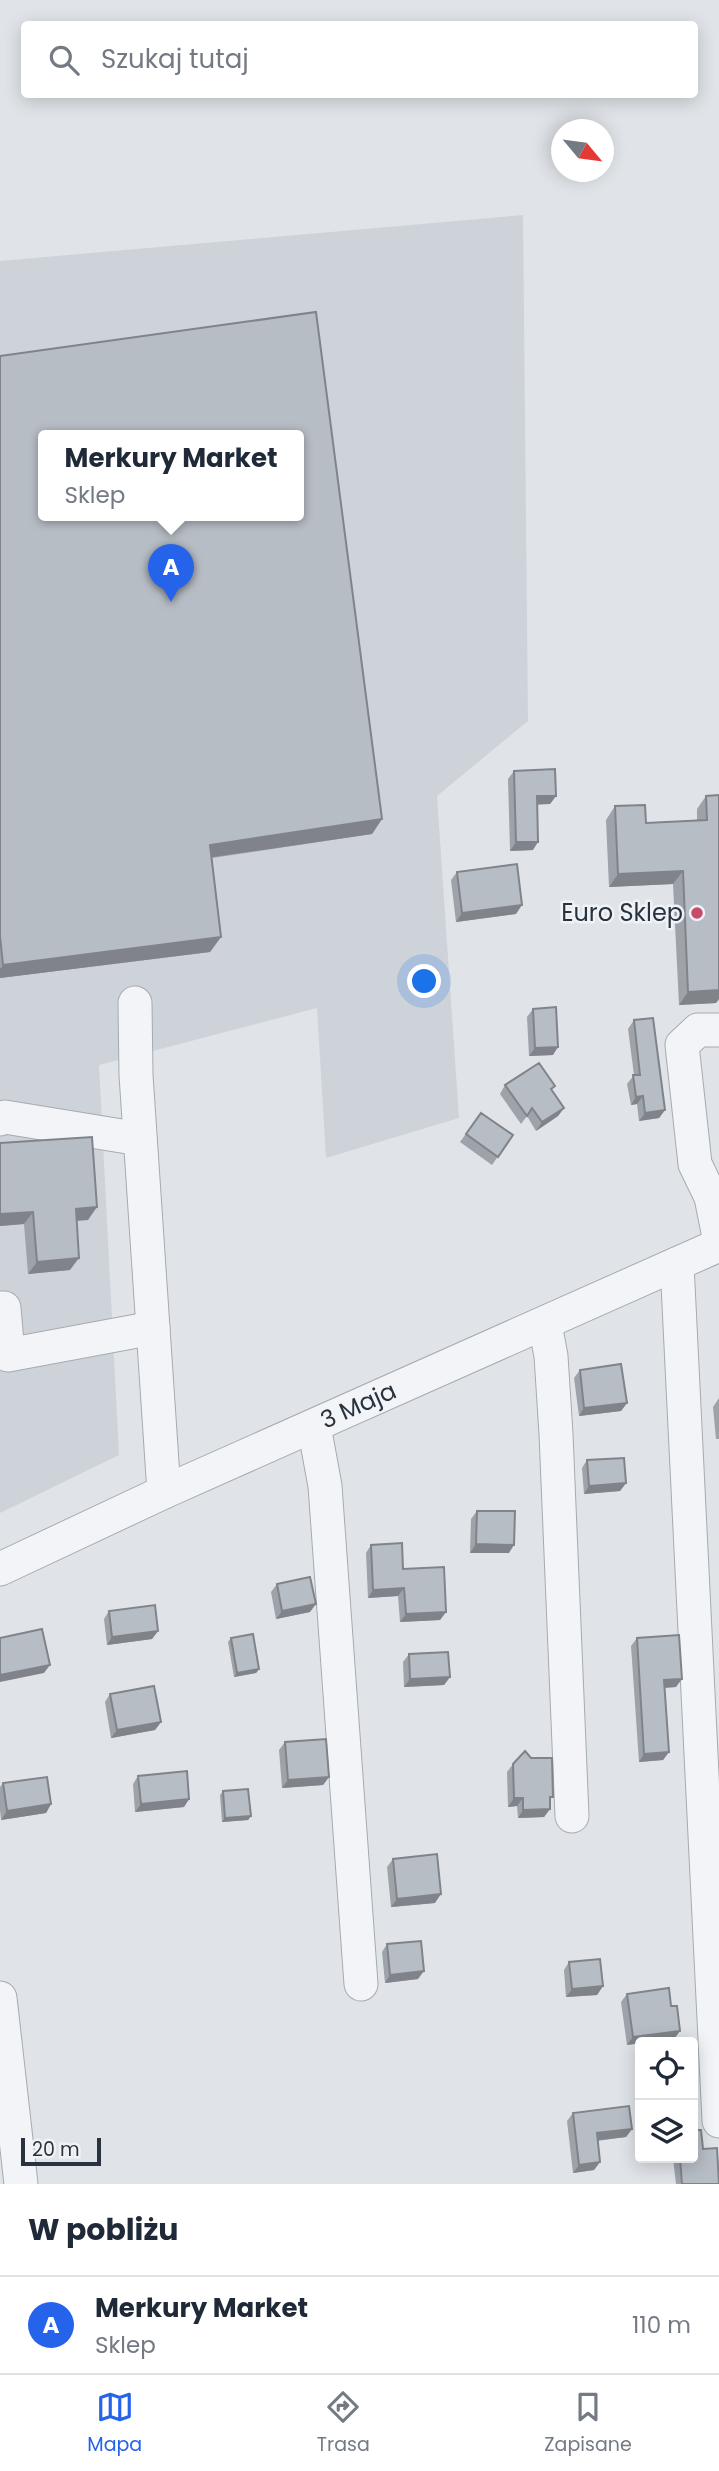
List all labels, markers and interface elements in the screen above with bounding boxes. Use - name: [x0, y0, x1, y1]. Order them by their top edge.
- search box: [21, 21, 698, 98]
- icon: search: [45, 41, 83, 79]
- text: Szukaj tutaj: [101, 41, 249, 77]
- north arrow: [551, 119, 614, 182]
- popup: [38, 430, 304, 521]
- text: Merkury Market: [65, 440, 277, 476]
- text: Sklep: [65, 479, 125, 511]
- pin: A: [148, 544, 194, 602]
- place label: Euro Sklep: [561, 896, 683, 929]
- marker: Euro Sklep: [689, 905, 705, 921]
- your location: [407, 964, 441, 998]
- street label: 3 Maja: [315, 1374, 401, 1436]
- map controls: [635, 2037, 698, 2163]
- button: locate: [635, 2037, 698, 2100]
- button: layers: [635, 2100, 698, 2163]
- scale bar: [21, 2135, 102, 2167]
- text: 20 m: [32, 2136, 80, 2163]
- text: W pobliżu: [28, 2208, 179, 2251]
- text: Merkury Market: [95, 2290, 308, 2326]
- text: A: [43, 2309, 59, 2341]
- text: 110 m: [632, 2309, 691, 2341]
- text: Sklep: [95, 2329, 156, 2361]
- tab: Mapa: [87, 2388, 142, 2459]
- tab: Trasa: [317, 2388, 370, 2459]
- tab: Zapisane: [544, 2388, 632, 2459]

